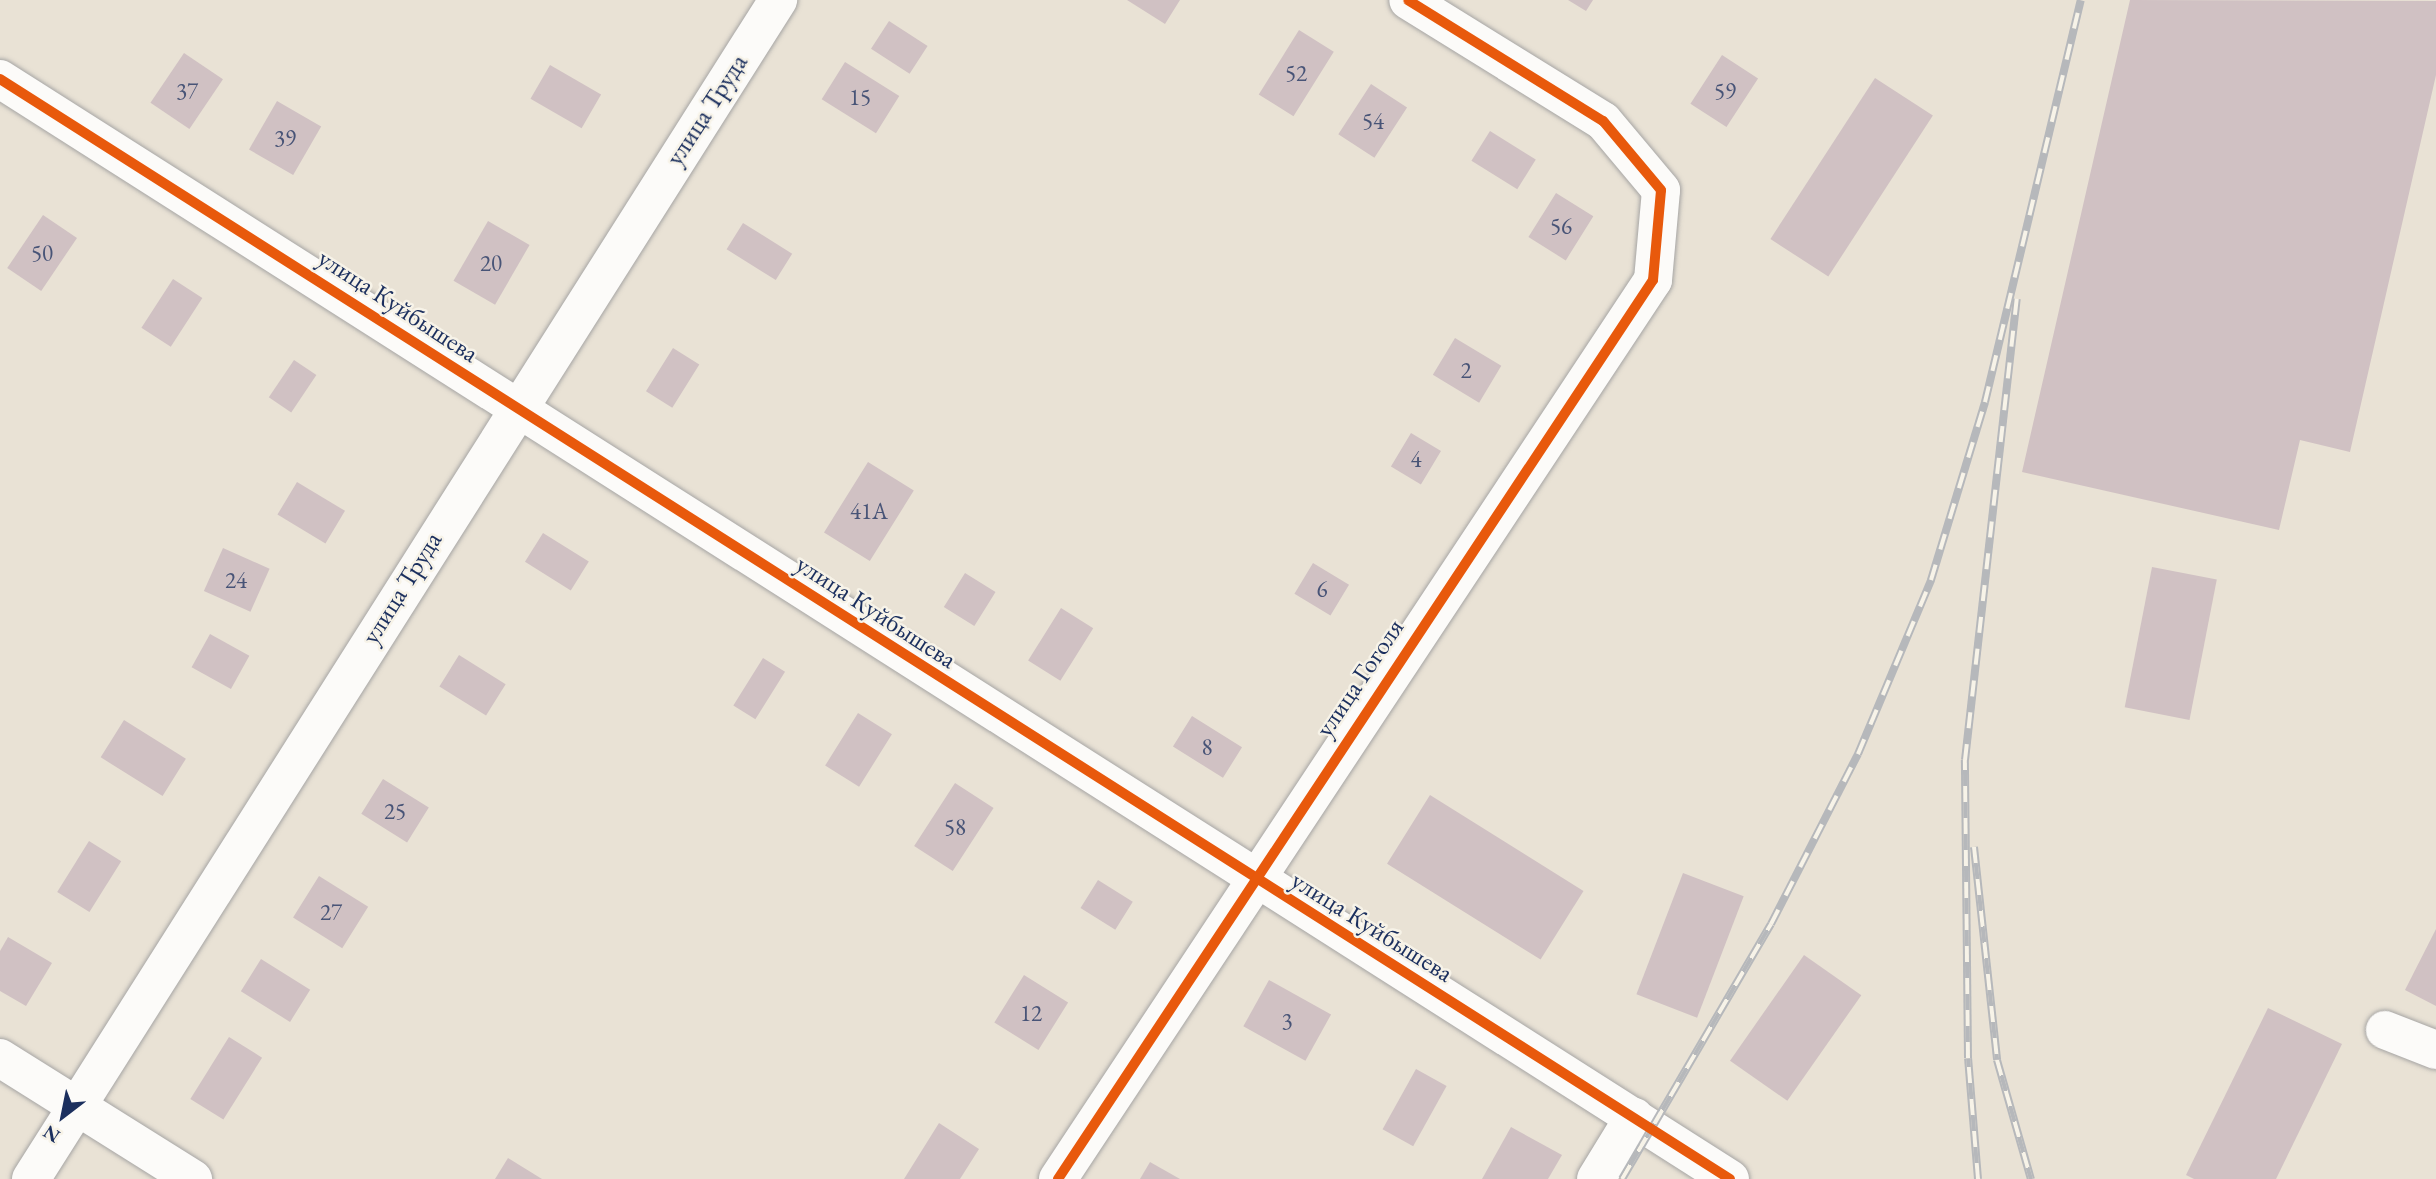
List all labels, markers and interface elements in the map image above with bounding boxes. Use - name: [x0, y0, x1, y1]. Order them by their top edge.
- street label: улица Труда: [659, 48, 755, 172]
- house number: 52: [1285, 59, 1307, 87]
- house number: 37: [176, 77, 198, 105]
- house number: 59: [1714, 77, 1736, 105]
- house number: 15: [849, 83, 871, 111]
- house number: 54: [1362, 107, 1384, 135]
- house number: 39: [274, 124, 296, 152]
- house number: 56: [1550, 212, 1572, 240]
- house number: 50: [31, 239, 53, 267]
- street label: улица Куйбышева: [312, 243, 484, 369]
- house number: 20: [480, 249, 502, 277]
- house number: 2: [1460, 356, 1472, 384]
- house number: 4: [1410, 445, 1422, 473]
- house number: 41А: [850, 497, 888, 525]
- street label: улица Труда: [355, 526, 449, 650]
- street label: улица Куйбышева: [790, 549, 962, 675]
- house number: 24: [225, 566, 247, 594]
- house number: 6: [1316, 575, 1328, 603]
- street label: улица Гоголя: [1309, 613, 1411, 743]
- house number: 8: [1201, 733, 1213, 761]
- house number: 25: [384, 797, 406, 825]
- house number: 58: [944, 813, 966, 841]
- street label: улица Куйбышева: [1285, 865, 1459, 989]
- house number: 27: [320, 898, 342, 926]
- house number: 12: [1020, 999, 1042, 1027]
- house number: 3: [1281, 1007, 1293, 1035]
- north arrow: [28, 1081, 98, 1151]
- text: N: [38, 1120, 65, 1149]

